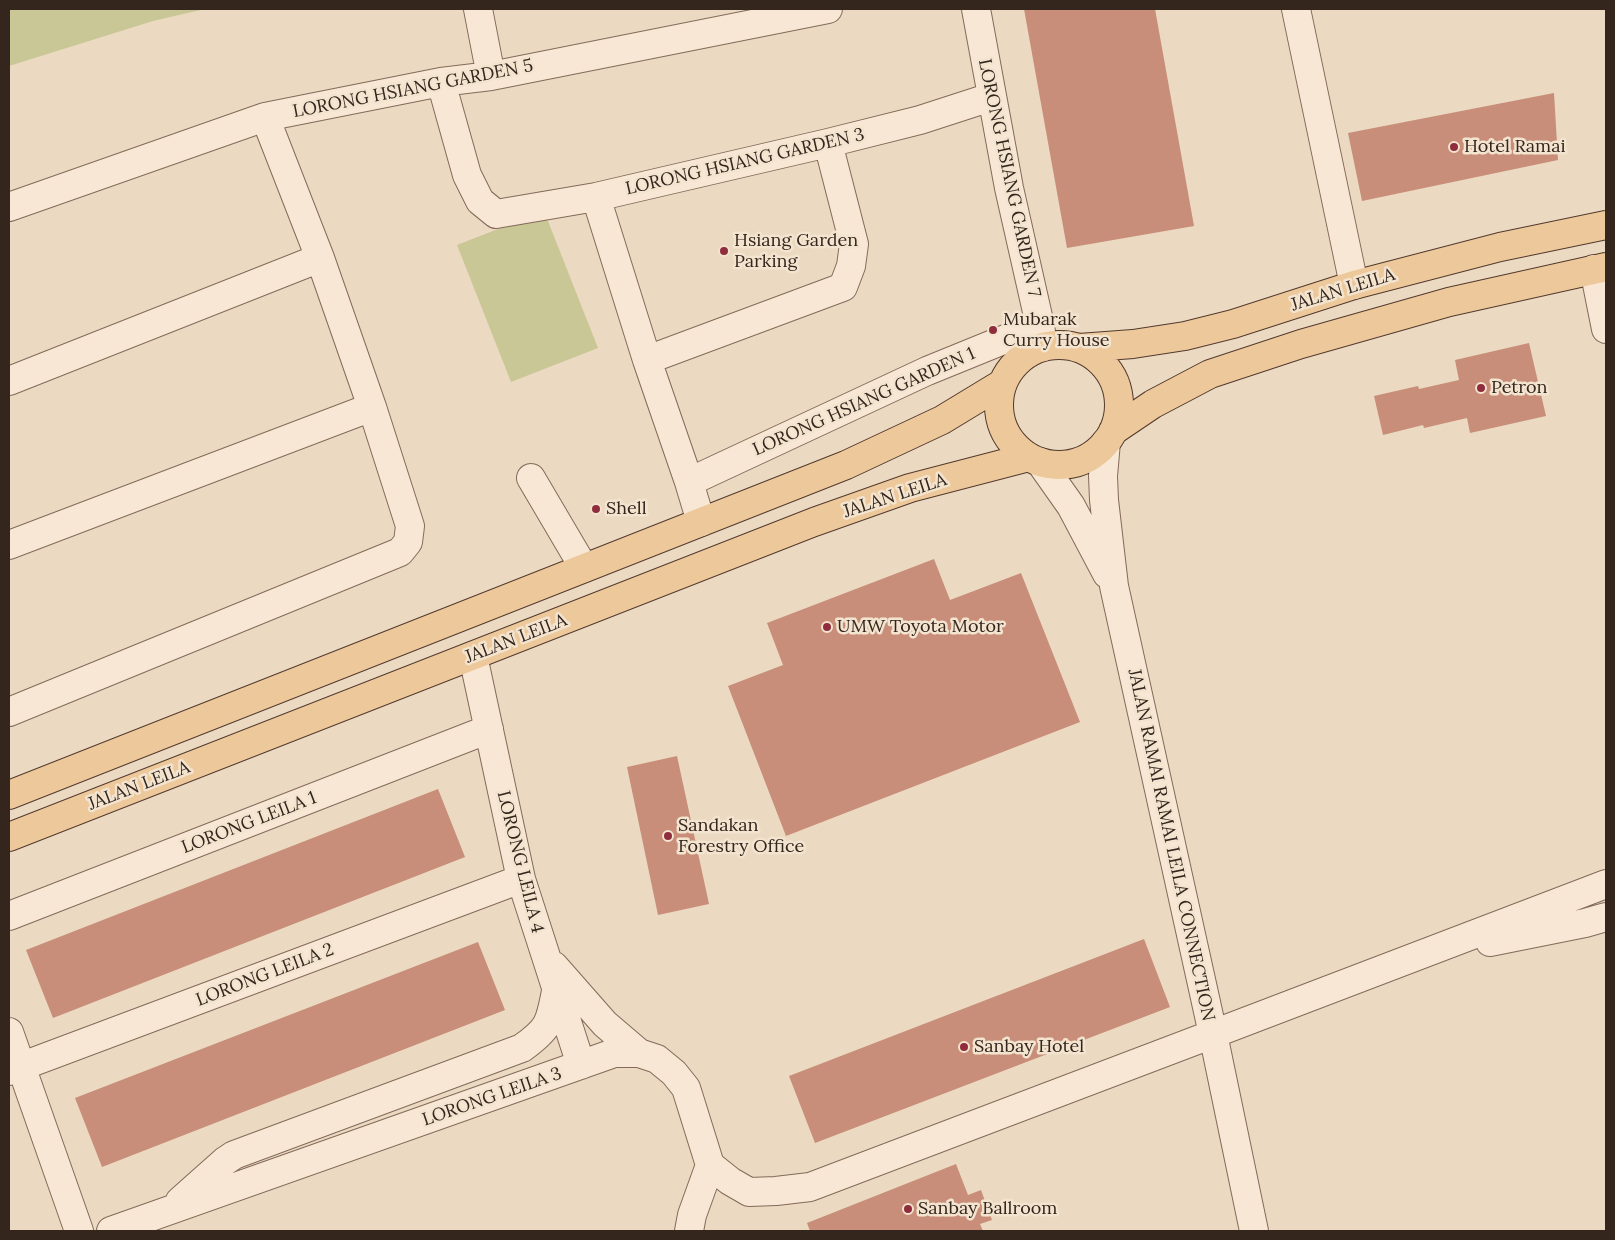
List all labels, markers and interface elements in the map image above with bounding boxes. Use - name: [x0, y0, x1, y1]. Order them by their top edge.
- street label: LORONG HSIANG GARDEN 5: [291, 55, 535, 123]
- street label: LORONG HSIANG GARDEN 7: [973, 57, 1045, 299]
- street label: LORONG HSIANG GARDEN 3: [623, 124, 867, 200]
- place label: Hotel Ramai: [1464, 136, 1566, 158]
- marker: Hotel Ramai: [1448, 141, 1460, 153]
- place label: Hsiang Garden Parking: [734, 230, 858, 272]
- marker: Hsiang Garden Parking: [718, 245, 730, 257]
- street label: JALAN LEILA: [1288, 264, 1398, 316]
- place label: Mubarak Curry House: [1003, 309, 1109, 352]
- marker: Mubarak Curry House: [987, 324, 999, 336]
- street label: LORONG HSIANG GARDEN 1: [750, 343, 978, 461]
- place label: Petron: [1491, 377, 1547, 399]
- marker: Petron: [1475, 382, 1487, 394]
- street label: JALAN LEILA: [841, 469, 949, 523]
- place label: Shell: [606, 498, 647, 520]
- marker: Shell: [590, 503, 602, 515]
- street label: JALAN LEILA: [462, 610, 570, 668]
- place label: UMW Toyota Motor: [837, 616, 1004, 638]
- marker: UMW Toyota Motor: [821, 621, 833, 633]
- street label: JALAN RAMAI RAMAI LEILA CONNECTION: [1123, 667, 1219, 1023]
- street label: JALAN LEILA: [85, 757, 193, 815]
- street label: LORONG LEILA 1: [179, 787, 319, 859]
- street label: LORONG LEILA 4: [492, 789, 548, 935]
- place label: Sandakan Forestry Office: [678, 815, 804, 858]
- marker: Sandakan Forestry Office: [662, 830, 674, 842]
- street label: LORONG LEILA 2: [193, 939, 337, 1011]
- place label: Sanbay Hotel: [974, 1036, 1084, 1058]
- marker: Sanbay Hotel: [958, 1041, 970, 1053]
- street label: LORONG LEILA 3: [419, 1063, 565, 1131]
- place label: Sanbay Ballroom: [918, 1198, 1057, 1220]
- marker: Sanbay Ballroom: [902, 1203, 914, 1215]

